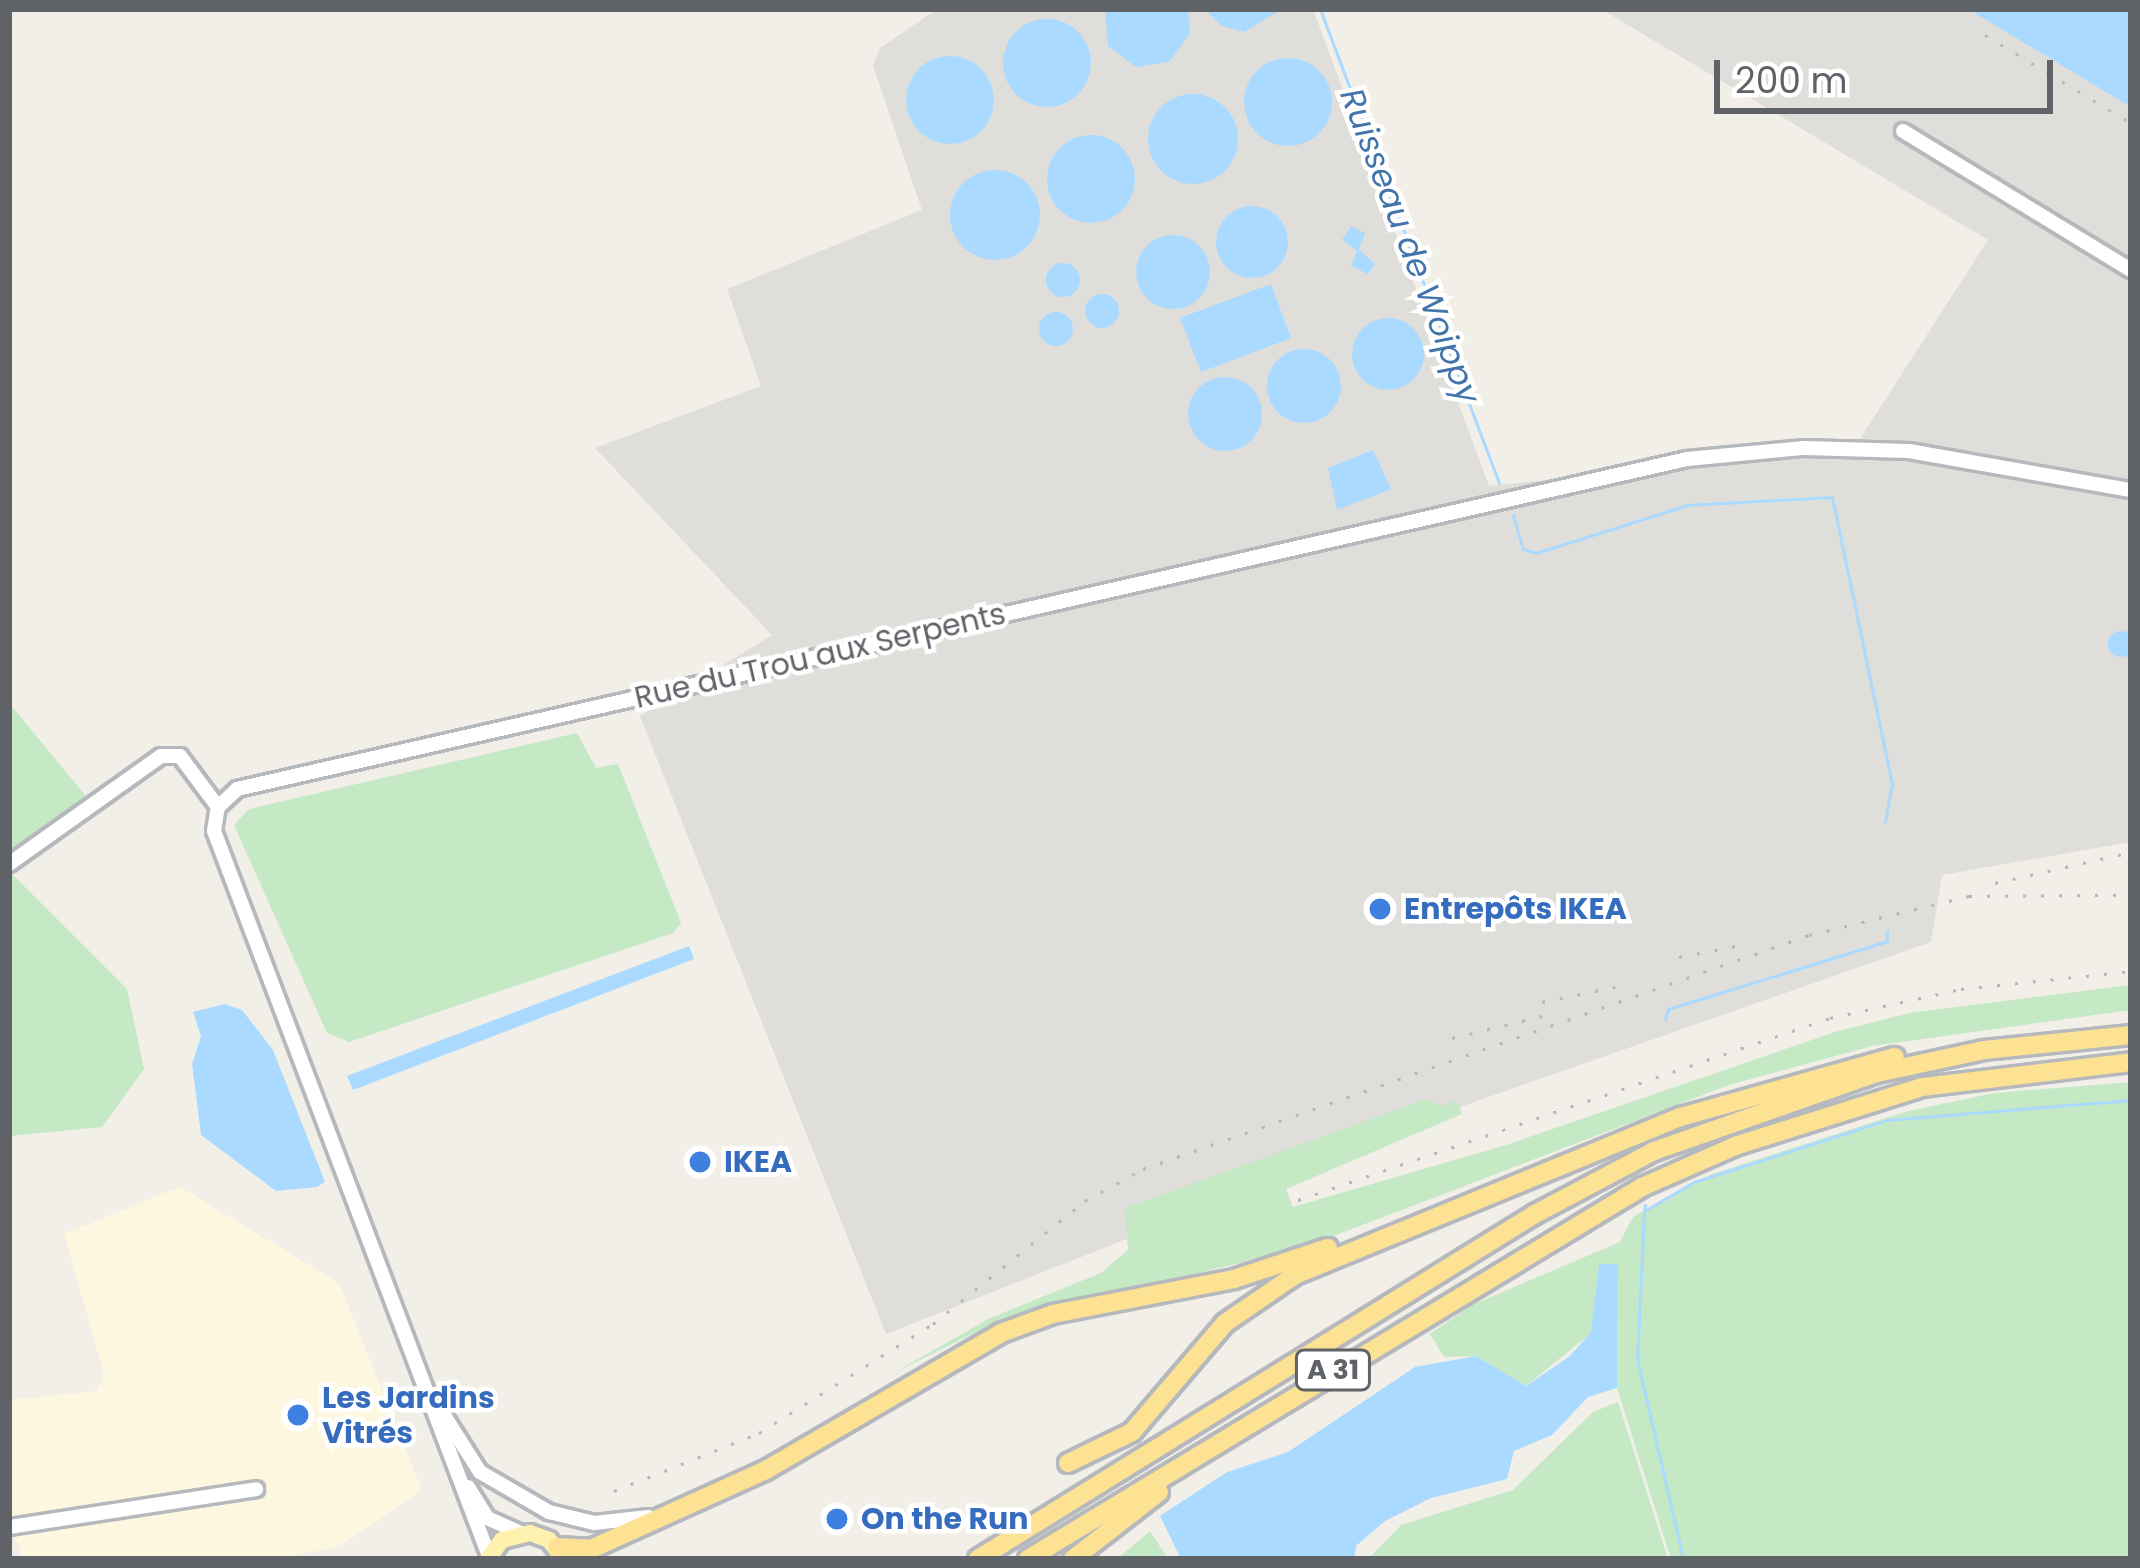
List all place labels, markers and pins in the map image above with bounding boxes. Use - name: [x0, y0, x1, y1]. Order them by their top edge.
- place label: Entrepôts IKEA: [1404, 891, 1627, 927]
- marker: Entrepôts IKEA: [1367, 896, 1393, 922]
- place label: IKEA: [724, 1144, 792, 1180]
- marker: IKEA: [687, 1149, 713, 1175]
- place label: Les Jardins Vitrés: [322, 1380, 495, 1450]
- marker: Les Jardins Vitrés: [285, 1402, 311, 1428]
- place label: On the Run: [861, 1501, 1028, 1537]
- marker: On the Run: [824, 1506, 850, 1532]

